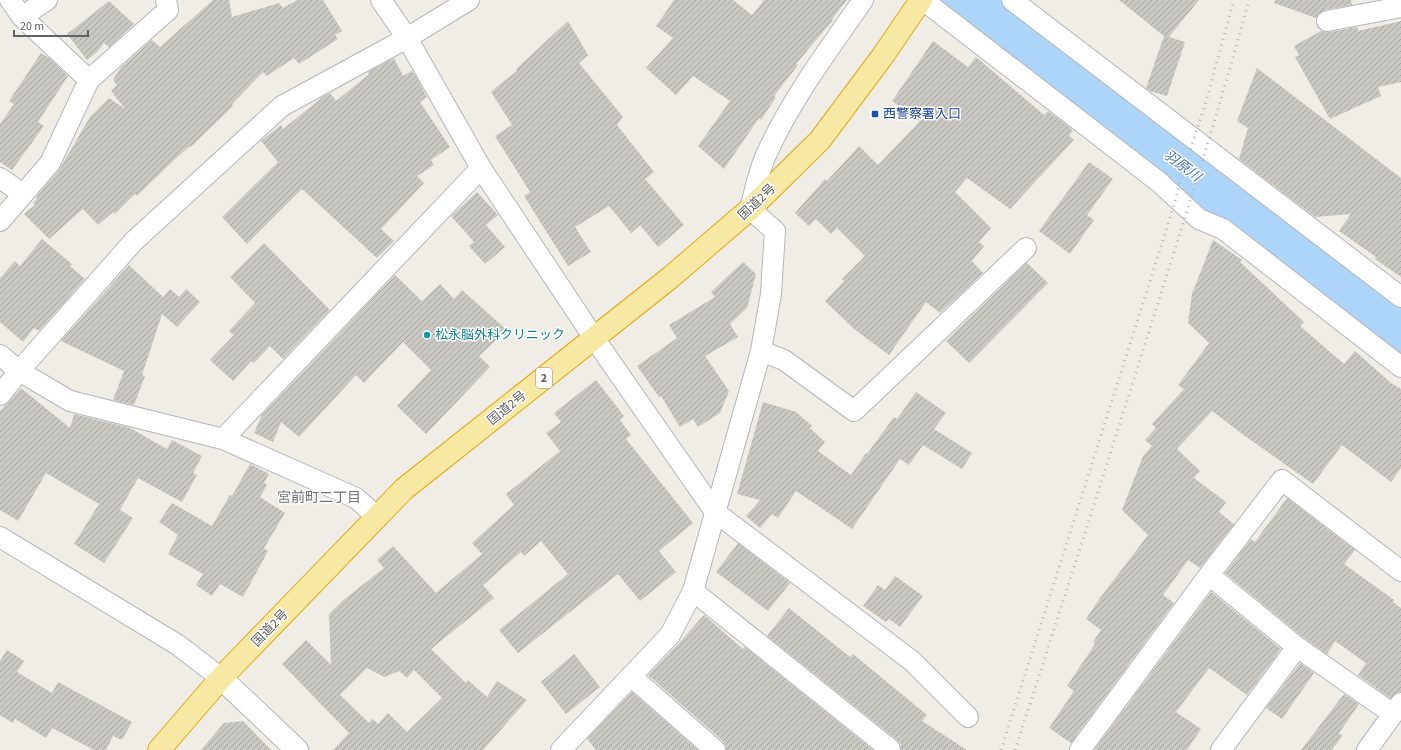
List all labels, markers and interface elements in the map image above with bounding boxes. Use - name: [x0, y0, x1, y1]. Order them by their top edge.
- scale bar: [14, 12, 88, 38]
- text: 20 m: [20, 18, 44, 35]
- place label: 西警察署入口: [883, 105, 961, 123]
- marker: 西警察署入口: [870, 109, 880, 119]
- water label: 羽原川: [1159, 145, 1206, 188]
- street label: 国道2号: [734, 180, 780, 224]
- place label: 松永脳外科クリニック: [435, 326, 565, 344]
- marker: 松永脳外科クリニック: [422, 330, 432, 340]
- road number: 2: [536, 368, 552, 388]
- street label: 国道2号: [484, 387, 530, 429]
- district label: 宮前町二丁目: [277, 488, 361, 508]
- street label: 国道2号: [248, 605, 292, 651]

